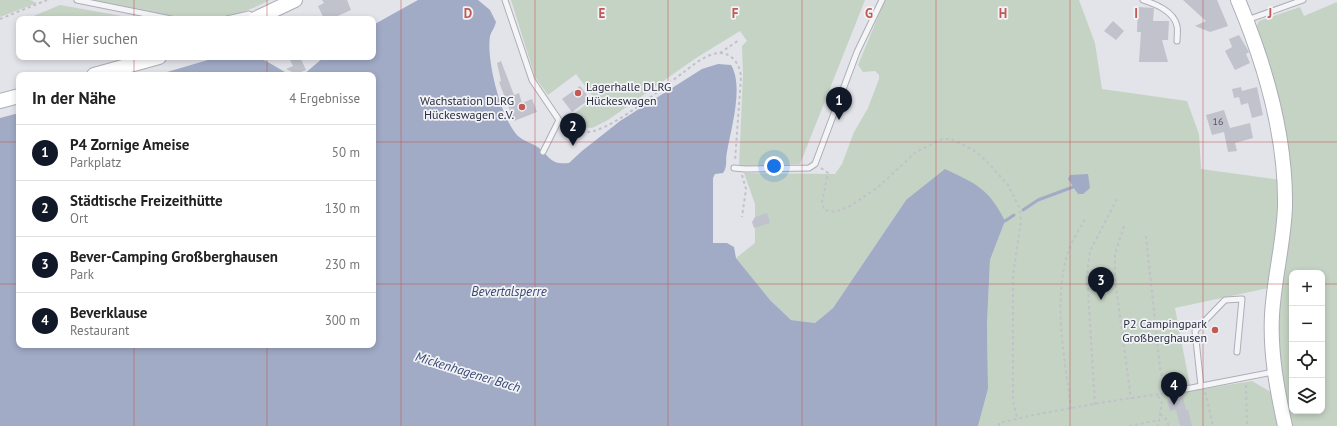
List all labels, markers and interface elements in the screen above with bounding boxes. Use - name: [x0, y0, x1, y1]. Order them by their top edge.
- text: D: [464, 5, 472, 22]
- text: E: [599, 5, 606, 22]
- text: F: [732, 5, 739, 22]
- text: G: [865, 5, 873, 22]
- text: H: [999, 5, 1007, 22]
- text: I: [1134, 5, 1138, 22]
- text: J: [1267, 5, 1272, 22]
- search box: [16, 16, 376, 60]
- icon: search: [30, 27, 52, 49]
- text: Hier suchen: [62, 29, 138, 48]
- place label: Lagerhalle DLRG Hückeswagen: [586, 79, 671, 108]
- text: In der Nähe: [32, 87, 116, 109]
- pin: 1: [826, 87, 852, 120]
- marker: Lagerhalle DLRG Hückeswagen: [573, 88, 583, 98]
- text: 4 Ergebnisse: [289, 90, 360, 107]
- place label: Wachstation DLRG Hückeswagen e.V.: [420, 93, 514, 122]
- marker: Wachstation DLRG Hückeswagen e.V.: [517, 102, 527, 112]
- pin: 2: [560, 113, 586, 146]
- house number: 16: [1213, 115, 1223, 128]
- text: P4 Zornige Ameise: [70, 135, 189, 154]
- text: 1: [41, 144, 49, 161]
- text: 50 m: [332, 144, 360, 161]
- text: Parkplatz: [70, 154, 121, 171]
- your location: [764, 156, 784, 176]
- text: Städtische Freizeithütte: [70, 191, 223, 210]
- text: 2: [41, 200, 49, 217]
- text: 130 m: [325, 200, 360, 217]
- text: Ort: [70, 210, 88, 227]
- text: Bever-Camping Großberghausen: [70, 247, 278, 266]
- text: 3: [41, 256, 49, 273]
- text: 230 m: [325, 256, 360, 273]
- text: Park: [70, 266, 94, 283]
- pin: 3: [1088, 267, 1114, 300]
- map controls: [1289, 270, 1325, 414]
- button: +: [1289, 270, 1325, 306]
- water label: Bevertalsperre: [471, 283, 547, 300]
- text: Beverklause: [70, 303, 147, 322]
- button: −: [1289, 306, 1325, 342]
- text: 4: [41, 312, 49, 329]
- text: 300 m: [325, 312, 360, 329]
- place label: P2 Campingpark Großberghausen: [1122, 316, 1207, 345]
- text: Restaurant: [70, 322, 129, 339]
- marker: P2 Campingpark Großberghausen: [1210, 325, 1220, 335]
- button: locate: [1289, 342, 1325, 378]
- water label: Mickenhagener Bach: [413, 348, 523, 396]
- pin: 4: [1161, 372, 1187, 405]
- button: layers: [1289, 378, 1325, 414]

